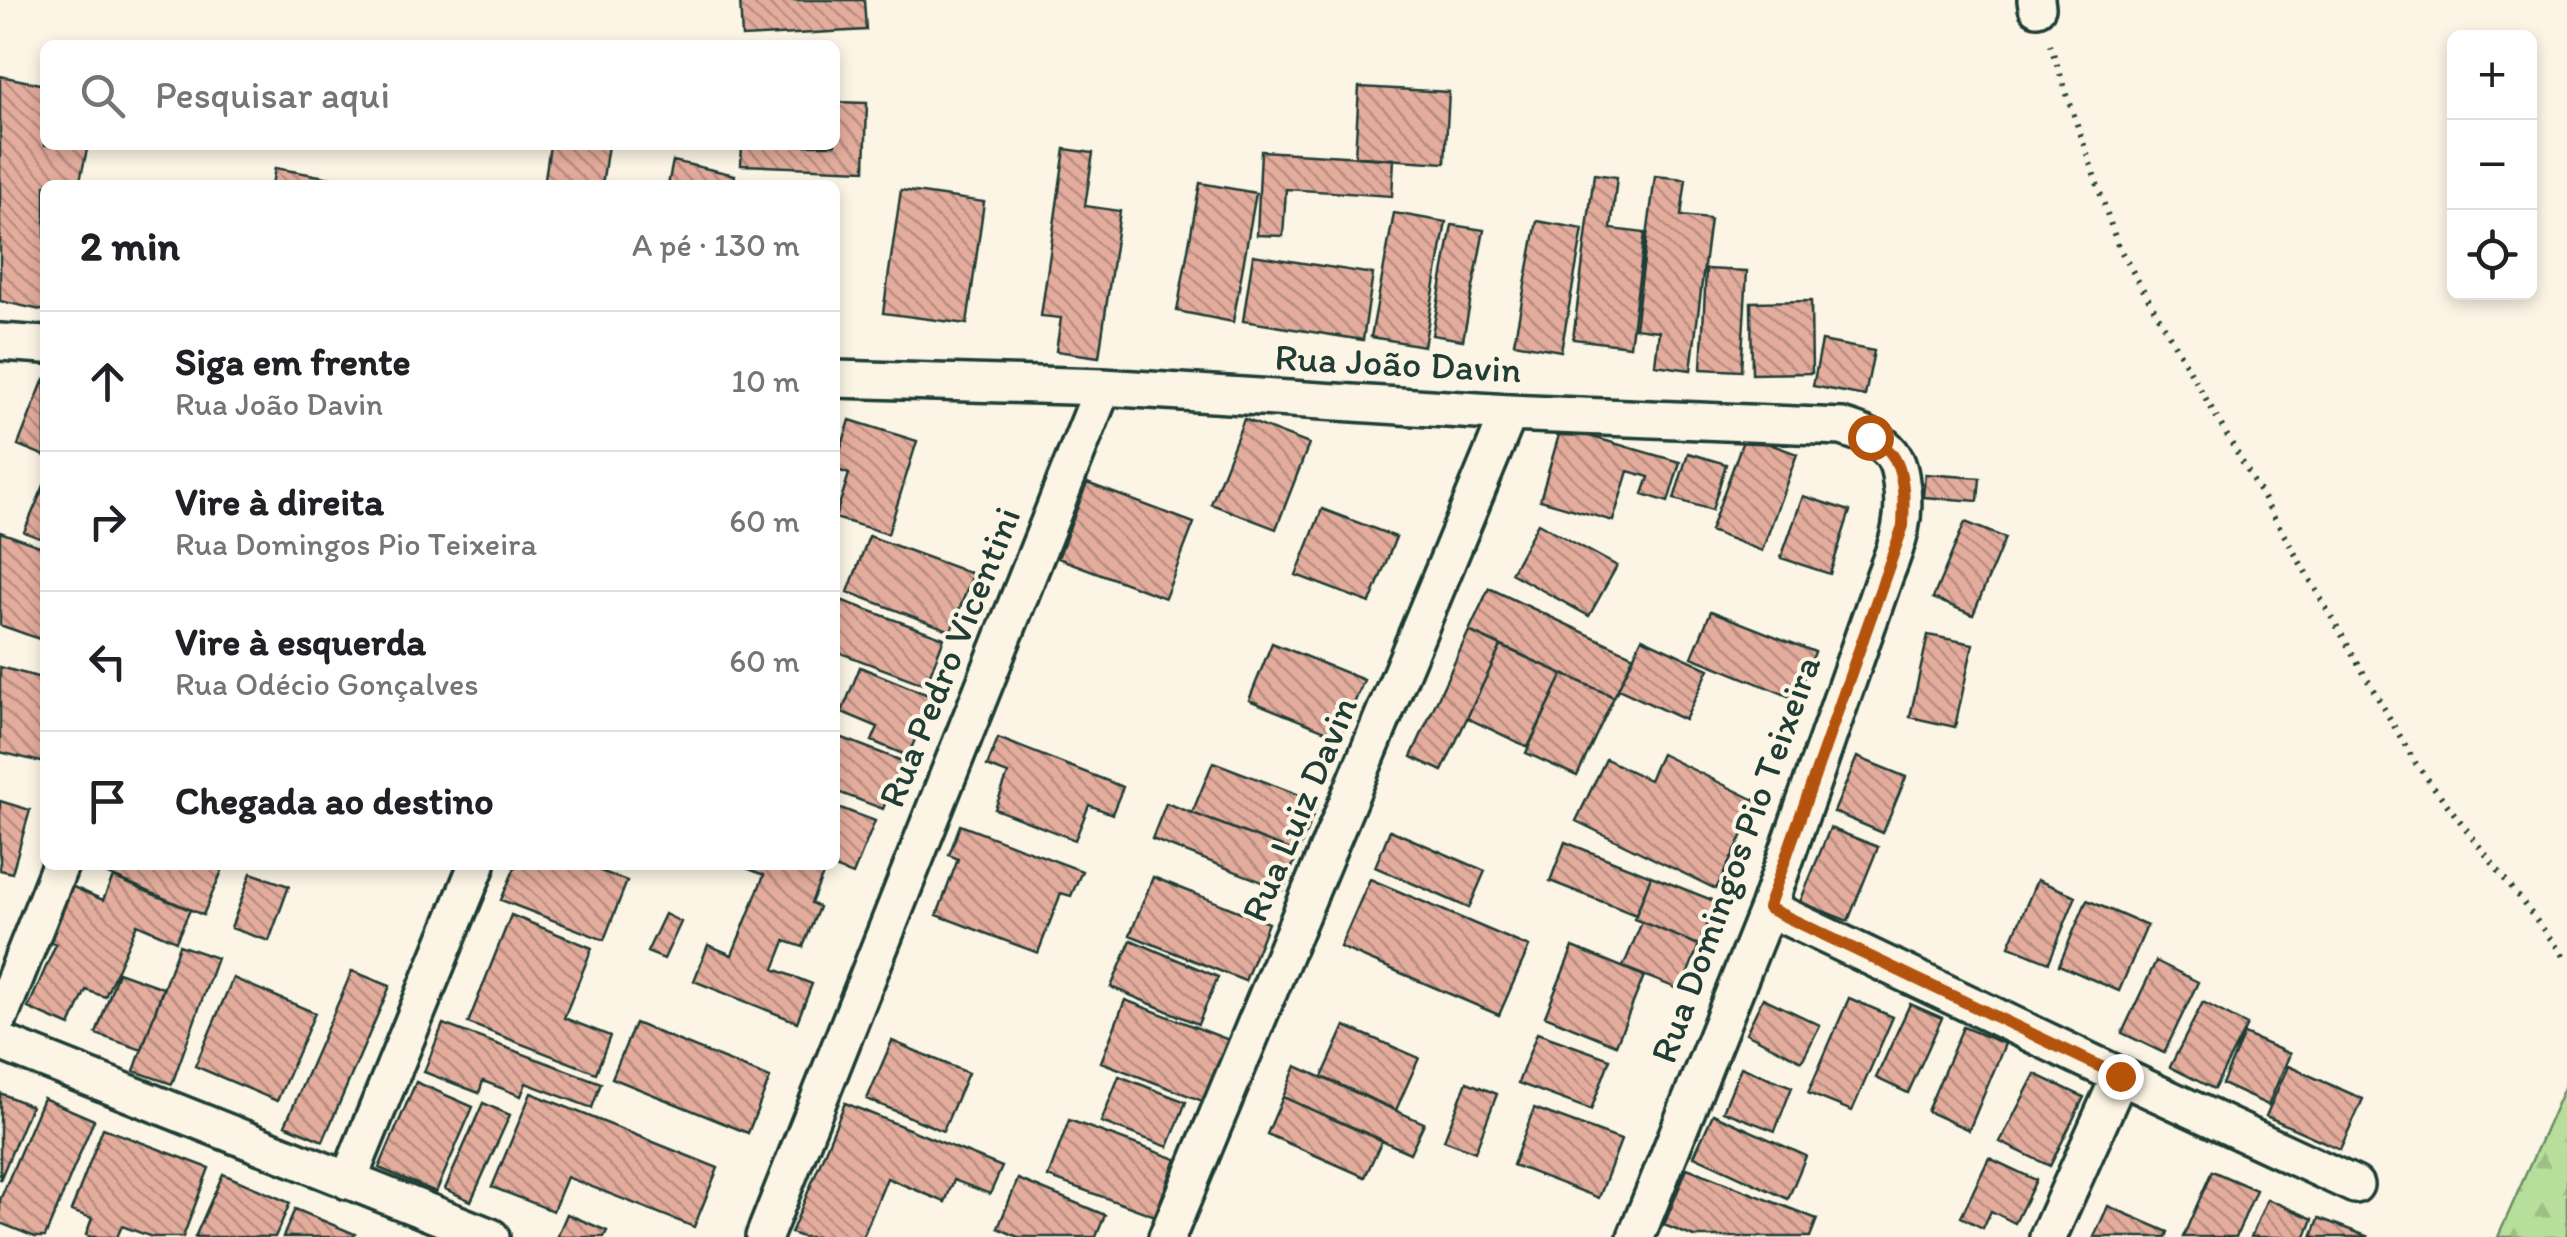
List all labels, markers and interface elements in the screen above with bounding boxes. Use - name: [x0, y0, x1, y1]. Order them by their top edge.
- map controls: [2447, 30, 2537, 300]
- button: +: [2447, 30, 2537, 120]
- search box: [40, 40, 840, 150]
- icon: search: [75, 68, 130, 123]
- text: Pesquisar aqui: [155, 72, 390, 118]
- button: −: [2447, 120, 2537, 210]
- button: locate: [2447, 210, 2537, 300]
- text: 2 min: [80, 220, 180, 271]
- text: A pé · 130 m: [632, 226, 800, 264]
- street label: Rua João Davin: [1273, 334, 1523, 392]
- text: Siga em frente: [175, 339, 411, 385]
- icon: ahead: [80, 354, 135, 409]
- text: 10 m: [731, 362, 800, 400]
- text: Rua João Davin: [175, 385, 383, 423]
- route start: [1848, 415, 1894, 461]
- text: Vire à direita: [175, 479, 384, 525]
- icon: right: [80, 494, 135, 549]
- street label: Rua Pedro Vicentini: [868, 500, 1030, 814]
- text: 60 m: [729, 502, 800, 540]
- text: Rua Domingos Pio Teixeira: [175, 525, 537, 563]
- text: Vire à esquerda: [175, 619, 426, 665]
- icon: left: [80, 634, 135, 689]
- text: 60 m: [729, 642, 800, 680]
- street label: Rua Domingos Pio Teixeira: [1640, 649, 1830, 1069]
- text: Rua Odécio Gonçalves: [175, 665, 479, 703]
- street label: Rua Luiz Davin: [1231, 690, 1367, 928]
- icon: arrive: [80, 774, 135, 829]
- text: Chegada ao destino: [175, 778, 494, 824]
- route end: [2098, 1054, 2144, 1100]

